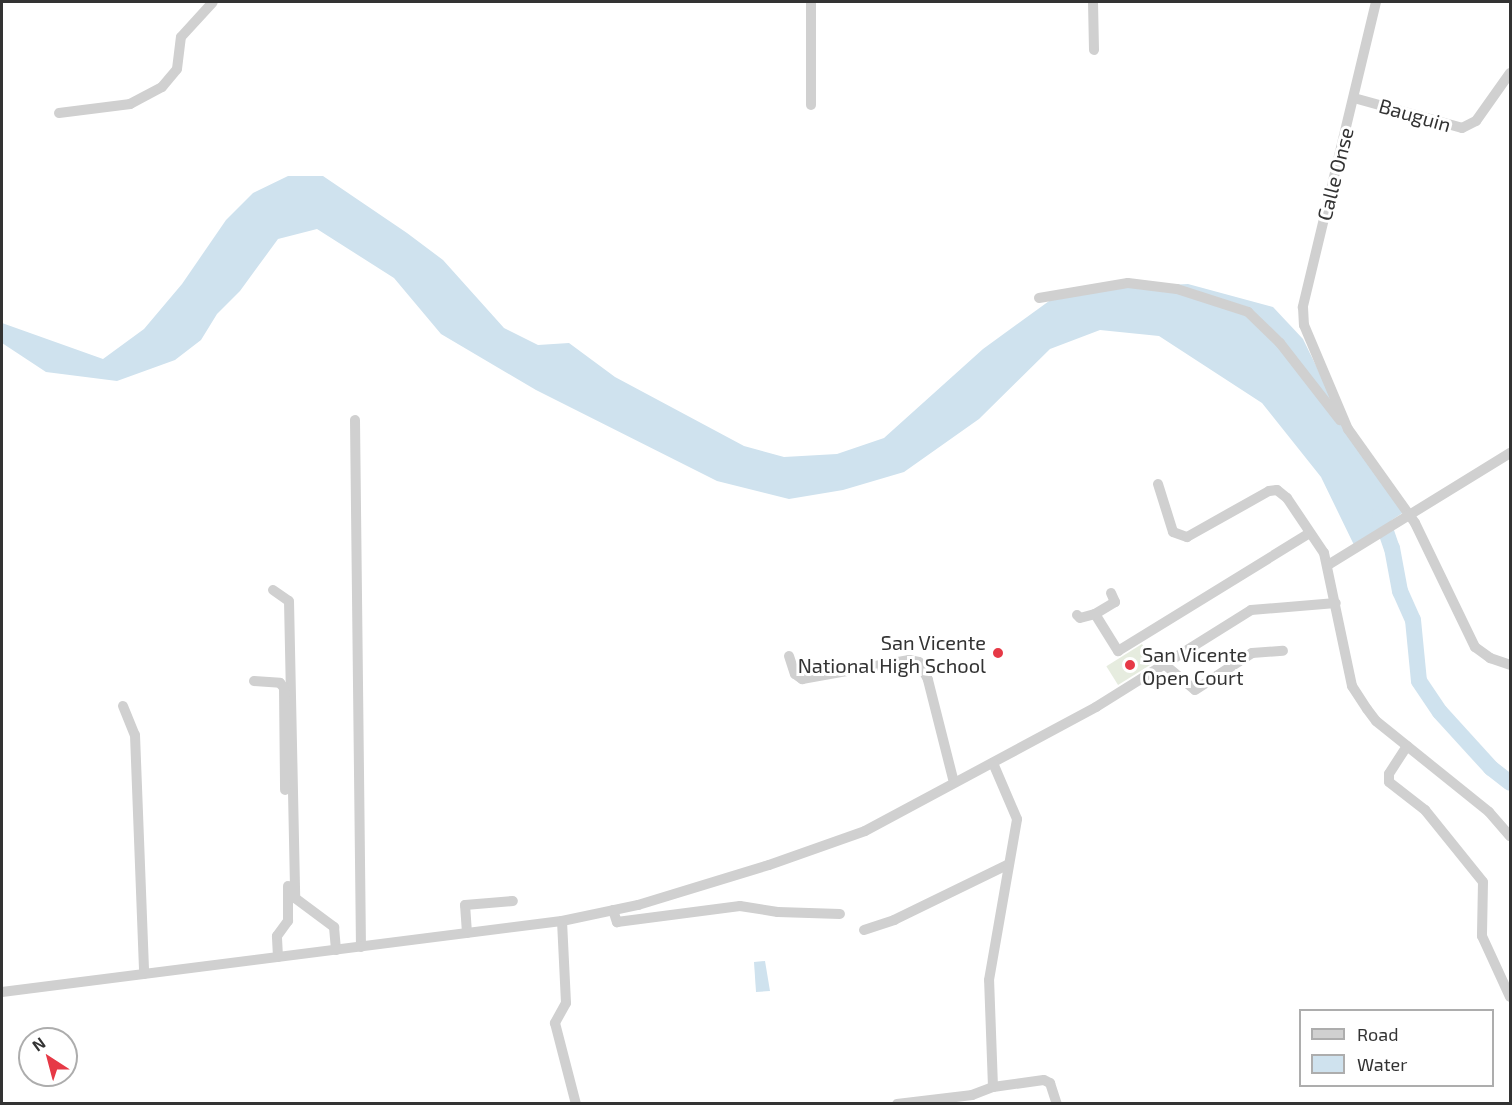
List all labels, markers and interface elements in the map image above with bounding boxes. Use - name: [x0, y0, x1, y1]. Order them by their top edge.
- street label: Bauguin: [1376, 93, 1454, 137]
- street label: Calle Onse: [1312, 125, 1358, 223]
- place label: San Vicente National High School: [797, 630, 986, 677]
- place label: San Vicente Open Court: [1142, 642, 1248, 689]
- marker: San Vicente National High School: [991, 646, 1005, 660]
- marker: San Vicente Open Court: [1123, 658, 1137, 672]
- legend: [1299, 1009, 1494, 1087]
- text: Road: [1357, 1023, 1398, 1045]
- north arrow: [18, 1027, 78, 1087]
- text: N: [28, 1033, 49, 1055]
- text: Water: [1357, 1053, 1407, 1075]

